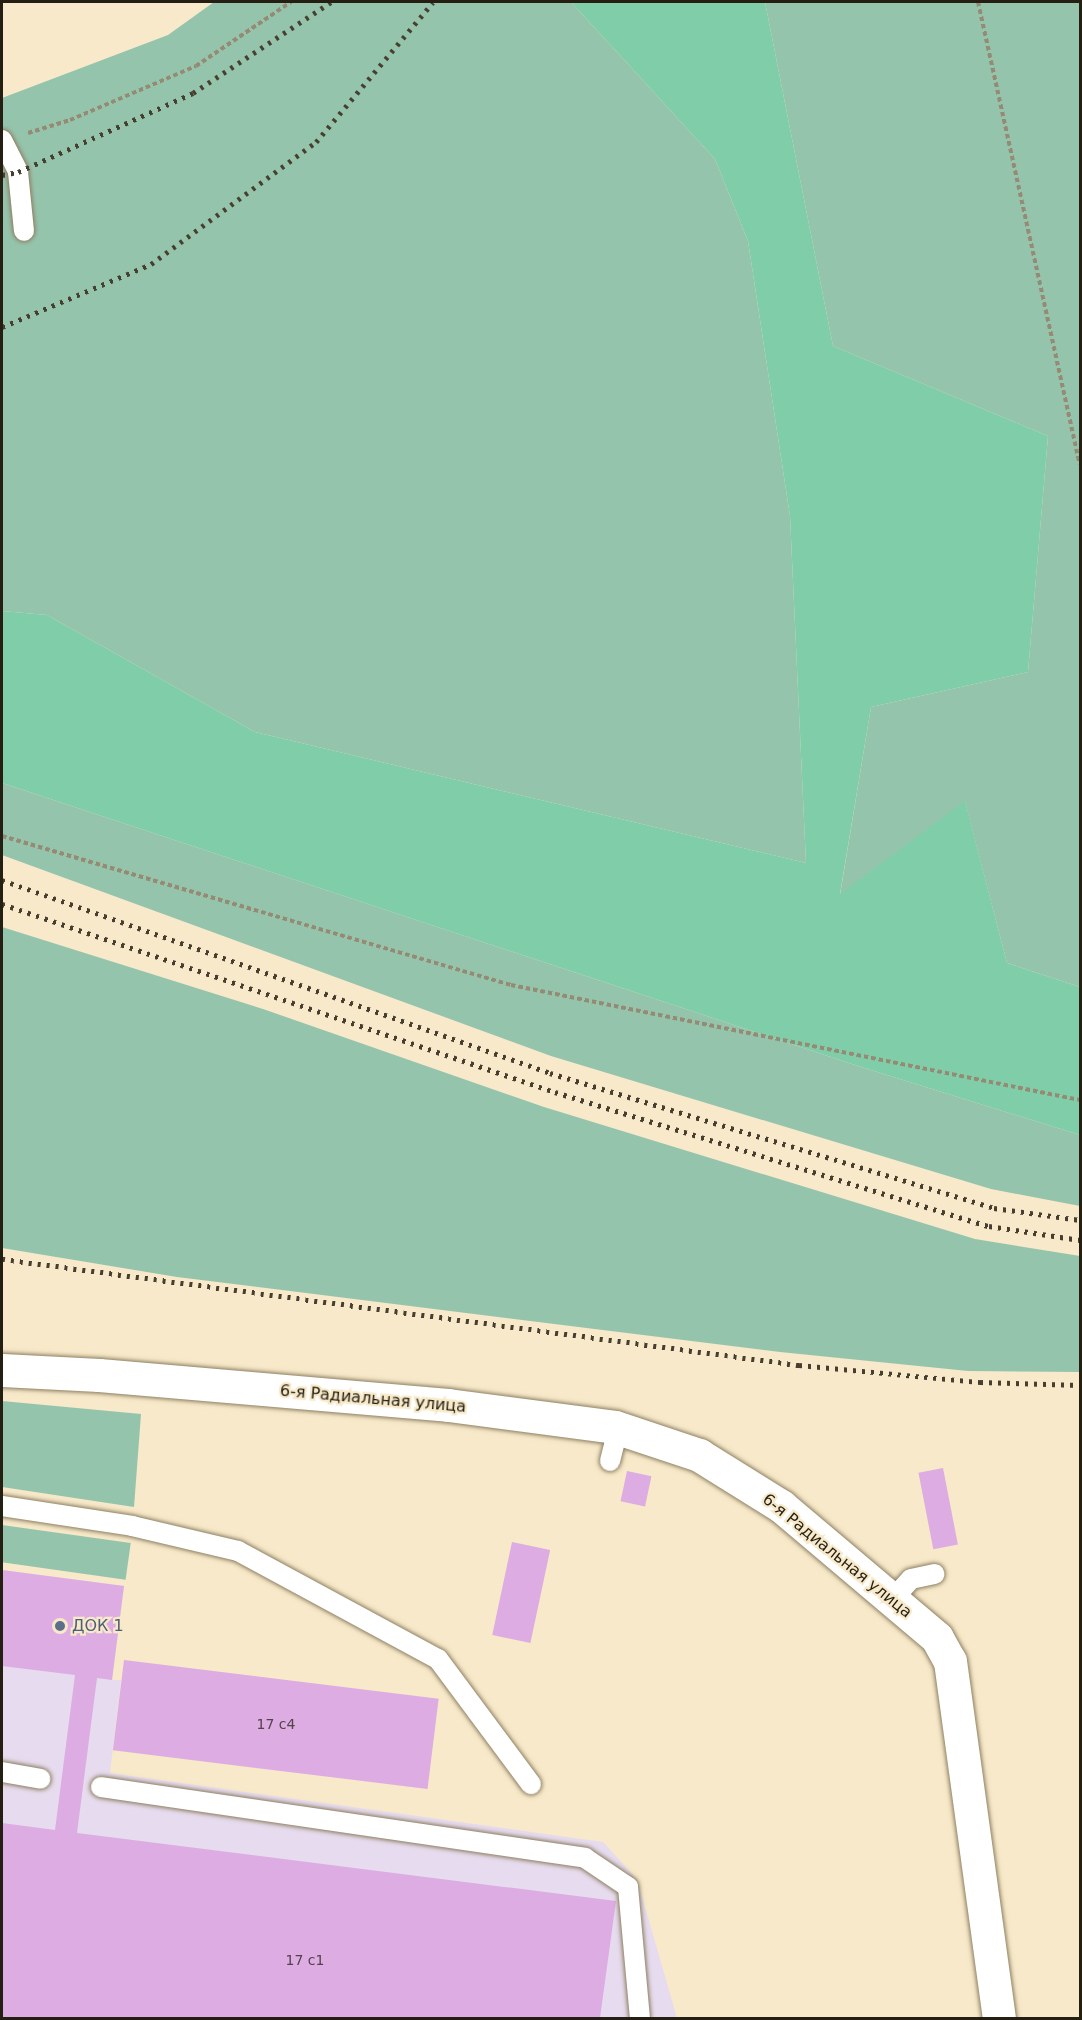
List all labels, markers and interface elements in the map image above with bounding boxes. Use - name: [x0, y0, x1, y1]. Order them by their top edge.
- street label: 6-я Радиальная улица: [279, 1381, 467, 1417]
- street label: 6-я Радиальная улица: [758, 1490, 916, 1622]
- place label: ДОК 1: [72, 1616, 124, 1636]
- marker: ДОК 1: [53, 1619, 67, 1633]
- house number: 17 с4: [257, 1716, 295, 1732]
- house number: 17 с1: [286, 1952, 324, 1968]

